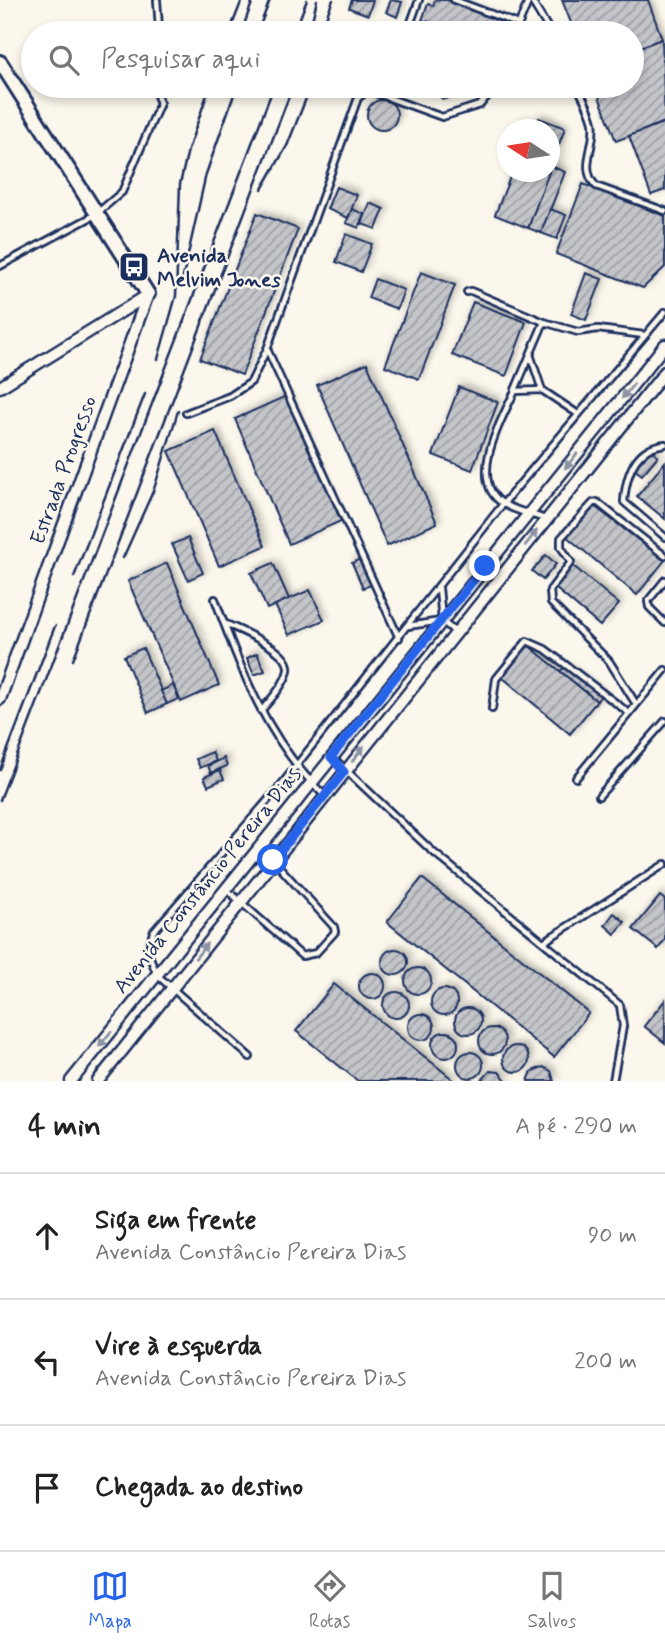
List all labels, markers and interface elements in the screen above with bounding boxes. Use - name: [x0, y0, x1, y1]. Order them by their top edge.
- search box: [21, 21, 644, 98]
- icon: search: [45, 41, 83, 79]
- text: Pesquisar aqui: [101, 43, 260, 77]
- north arrow: [497, 119, 560, 182]
- place label: Avenida Melvim Jones: [157, 242, 281, 294]
- bus stop icon: Avenida Melvim Jones: [117, 250, 151, 284]
- one-way arrow: [620, 381, 635, 399]
- street label: Estrada Progresso: [24, 392, 104, 549]
- one-way arrow: [563, 452, 578, 470]
- one-way arrow: [524, 529, 538, 547]
- route end: [469, 550, 500, 581]
- one-way arrow: [351, 745, 365, 763]
- street label: Avenida Constâncio Pereira Dias: [107, 761, 308, 1000]
- route start: [257, 844, 288, 875]
- one-way arrow: [194, 941, 208, 960]
- one-way arrow: [97, 1029, 112, 1047]
- text: 4 min: [28, 1107, 101, 1146]
- text: A pé · 290 m: [515, 1112, 637, 1142]
- text: Siga em frente: [95, 1204, 256, 1238]
- icon: ahead: [28, 1217, 66, 1255]
- text: 90 m: [588, 1221, 637, 1251]
- text: Avenida Constâncio Pereira Dias: [95, 1238, 406, 1268]
- text: Vire à esquerda: [95, 1330, 262, 1364]
- icon: left: [28, 1343, 66, 1381]
- text: 200 m: [574, 1347, 637, 1377]
- text: Avenida Constâncio Pereira Dias: [95, 1364, 406, 1394]
- icon: arrive: [28, 1469, 66, 1507]
- text: Chegada ao destino: [95, 1471, 303, 1505]
- tab: Mapa: [89, 1567, 132, 1634]
- tab: Rotas: [309, 1567, 350, 1634]
- tab: Salvos: [527, 1567, 576, 1634]

